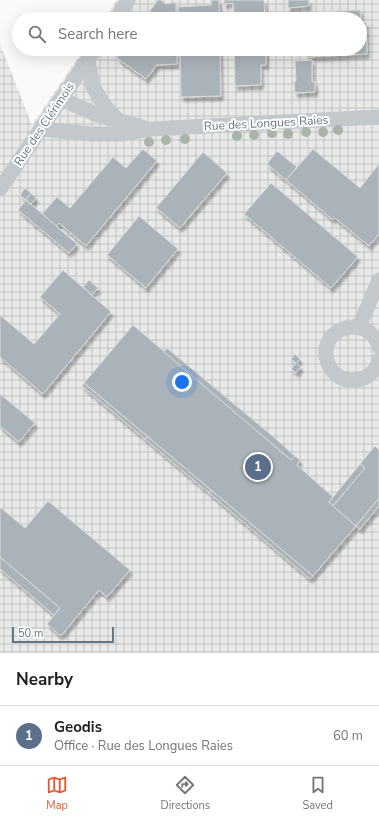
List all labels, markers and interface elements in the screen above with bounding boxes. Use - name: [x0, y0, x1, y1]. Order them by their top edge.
- search box: [12, 12, 367, 56]
- icon: search: [26, 23, 48, 45]
- text: Search here: [58, 24, 138, 44]
- street label: Rue des Clérimois: [10, 79, 78, 169]
- street label: Rue des Longues Raies: [203, 112, 329, 134]
- your location: [172, 372, 192, 392]
- pin: 1: [245, 452, 271, 482]
- scale bar: [12, 625, 114, 644]
- text: 50 m: [18, 626, 43, 641]
- text: Nearby: [16, 668, 73, 691]
- text: Geodis: [54, 717, 102, 737]
- text: 1: [25, 727, 33, 745]
- text: 60 m: [333, 727, 363, 745]
- text: Office · Rue des Longues Raies: [54, 737, 233, 755]
- tab: Map: [46, 774, 68, 813]
- tab: Directions: [160, 774, 210, 813]
- tab: Saved: [302, 774, 333, 813]

